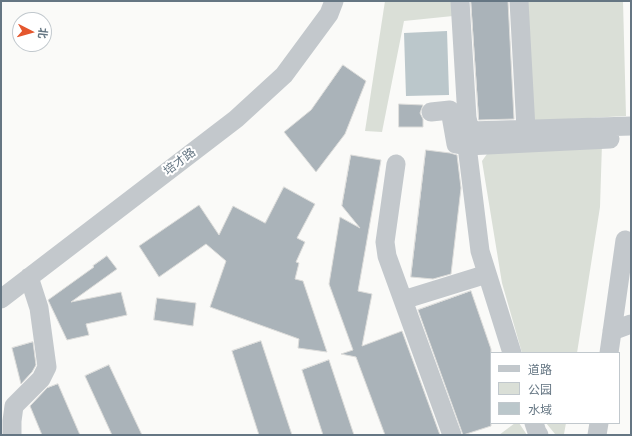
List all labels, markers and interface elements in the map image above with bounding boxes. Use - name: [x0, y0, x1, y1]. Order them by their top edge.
- north arrow: [12, 12, 52, 52]
- text: 北: [36, 27, 49, 39]
- street label: 培才路: [161, 145, 199, 179]
- legend: [490, 352, 620, 424]
- text: 道路: [528, 363, 552, 377]
- text: 公园: [528, 383, 552, 397]
- text: 水域: [528, 403, 552, 417]

